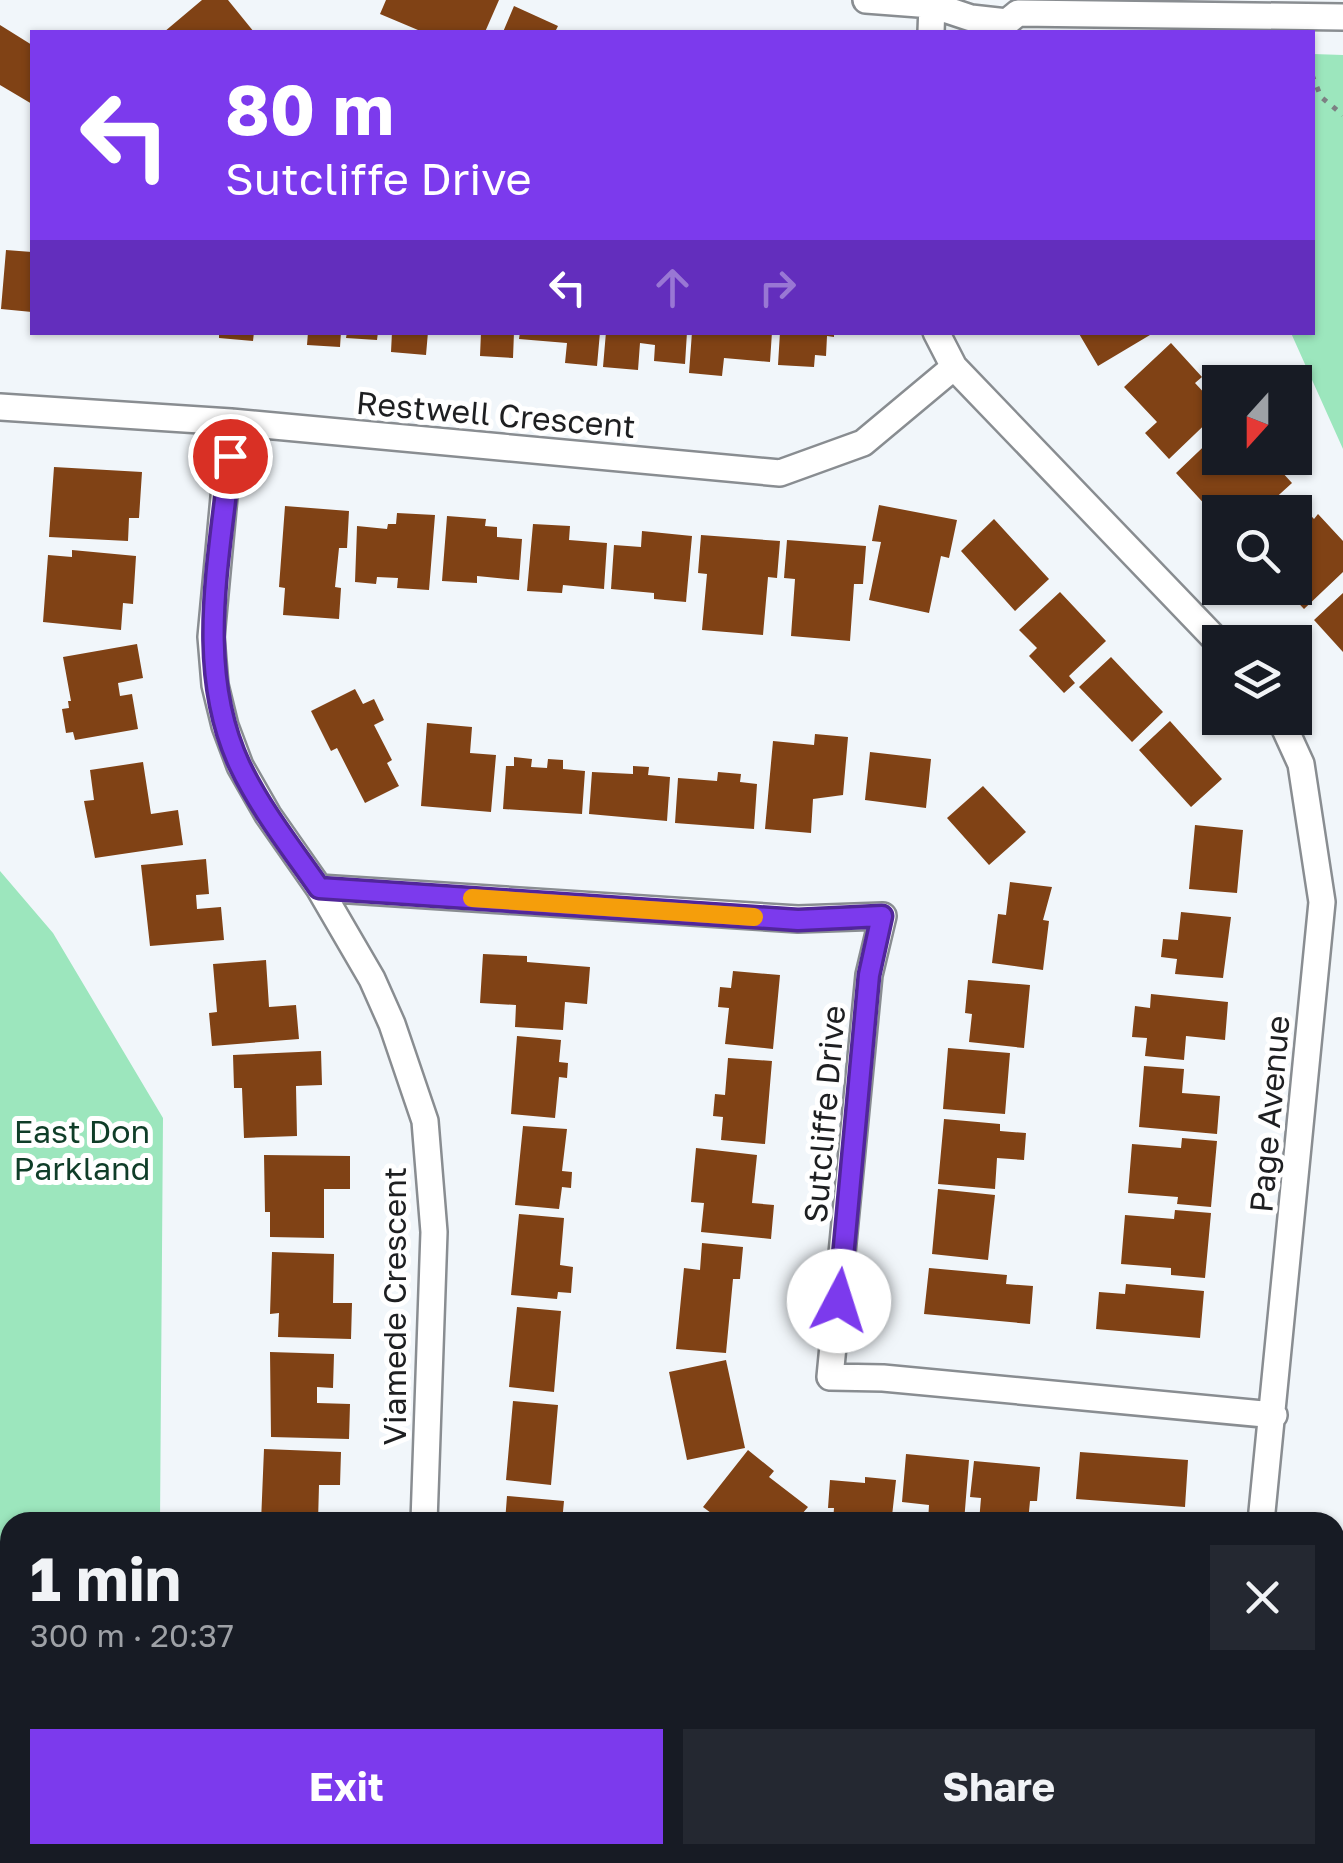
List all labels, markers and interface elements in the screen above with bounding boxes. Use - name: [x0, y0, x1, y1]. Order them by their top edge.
- text: 80 m: [225, 66, 394, 150]
- icon: left: [60, 70, 190, 200]
- text: Sutcliffe Drive: [225, 151, 532, 205]
- icon: left: [540, 260, 595, 315]
- icon: ahead: [645, 260, 700, 315]
- icon: right: [750, 260, 805, 315]
- north arrow: [1202, 365, 1312, 475]
- map controls: [1202, 365, 1312, 735]
- street label: Restwell Crescent: [355, 383, 637, 445]
- pin: [188, 414, 273, 499]
- icon: arrive: [203, 429, 258, 484]
- button: search: [1202, 495, 1312, 605]
- button: layers: [1202, 625, 1312, 735]
- street label: Sutcliffe Drive: [796, 1004, 852, 1224]
- street label: Page Avenue: [1241, 1014, 1297, 1214]
- park label: East Don Parkland: [14, 1112, 150, 1187]
- street label: Viamede Crescent: [375, 1167, 413, 1445]
- position arrow: [787, 1249, 891, 1353]
- text: 1 min: [30, 1542, 181, 1614]
- button: close: [1210, 1545, 1315, 1650]
- text: 300 m · 20:37: [30, 1616, 234, 1654]
- button: Exit: [30, 1729, 663, 1844]
- button: Share: [683, 1729, 1315, 1844]

